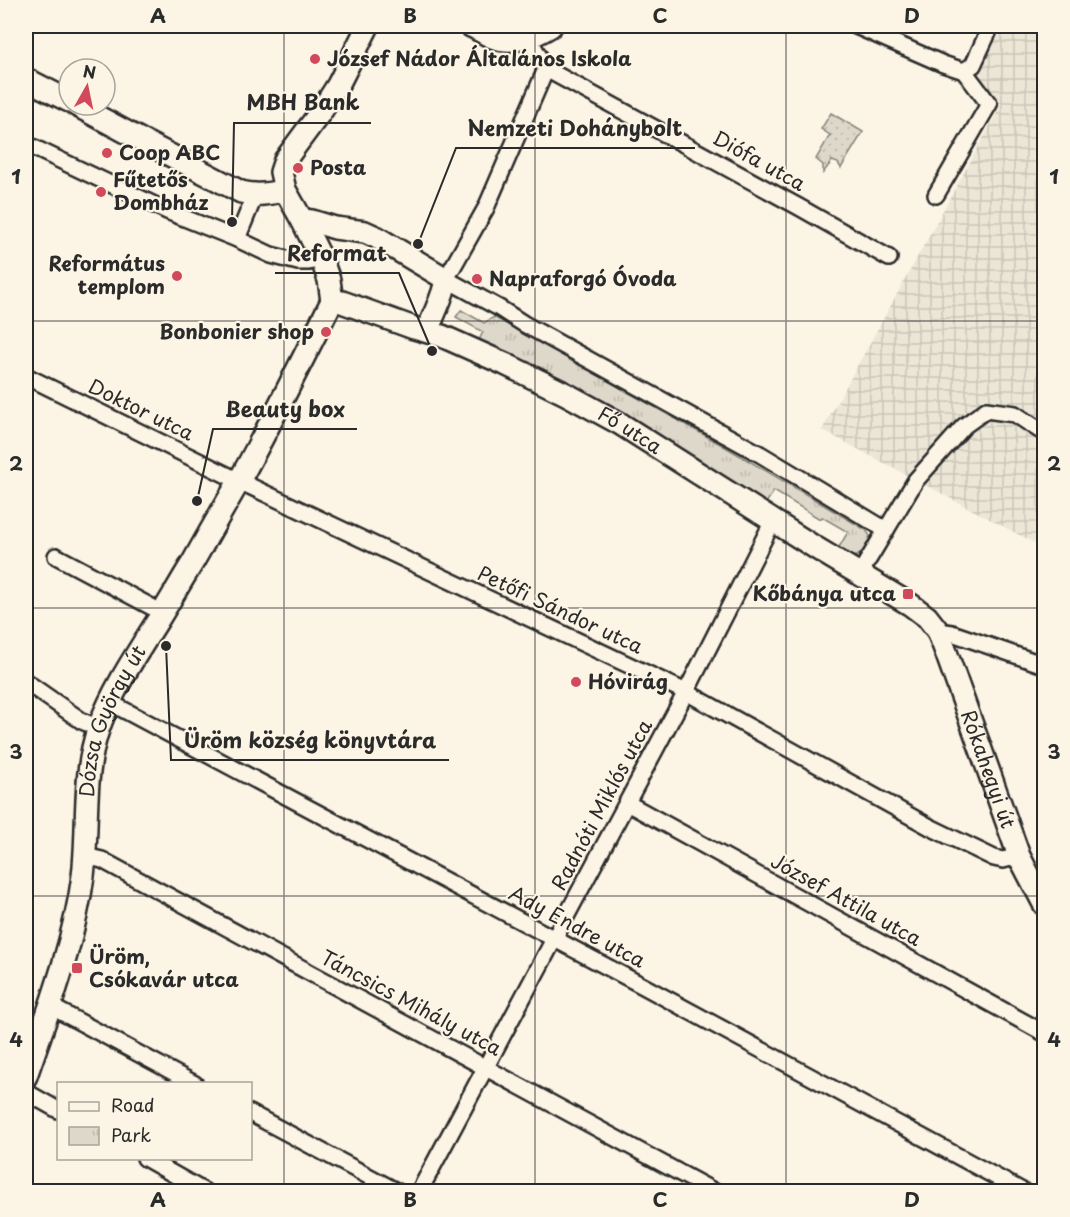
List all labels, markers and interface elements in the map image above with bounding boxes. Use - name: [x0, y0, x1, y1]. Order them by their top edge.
- text: A: [150, 0, 166, 30]
- text: B: [403, 0, 417, 30]
- text: C: [652, 0, 668, 30]
- text: D: [904, 0, 920, 30]
- place label: József Nádor Általános Iskola: [327, 43, 632, 73]
- marker: József Nádor Általános Iskola: [308, 52, 322, 66]
- north arrow: [57, 57, 117, 117]
- text: N: [81, 58, 98, 84]
- callout: MBH Bank: [234, 84, 371, 123]
- text: MBH Bank: [246, 85, 360, 117]
- callout: Nemzeti Dohánybolt: [456, 109, 695, 148]
- text: Nemzeti Dohánybolt: [468, 111, 682, 143]
- street label: Diófa utca: [708, 122, 812, 198]
- place label: Coop ABC: [119, 137, 220, 167]
- marker: Coop ABC: [100, 146, 114, 160]
- place label: Posta: [310, 152, 367, 182]
- text: 1: [11, 161, 21, 191]
- marker: Posta: [291, 161, 305, 175]
- text: 1: [1049, 161, 1059, 191]
- place label: Fűtetős Dombház: [113, 164, 208, 217]
- marker: Fűtetős Dombház: [94, 185, 108, 199]
- callout: Reformat: [275, 234, 399, 273]
- text: Reformat: [287, 236, 387, 268]
- place label: Református templom: [48, 248, 165, 301]
- place label: Napraforgó Óvoda: [489, 263, 677, 293]
- marker: Református templom: [170, 269, 184, 283]
- marker: Napraforgó Óvoda: [470, 272, 484, 286]
- place label: Bonbonier shop: [159, 316, 314, 346]
- marker: Bonbonier shop: [319, 325, 333, 339]
- street label: Doktor utca: [84, 371, 200, 448]
- callout: Beauty box: [213, 390, 357, 429]
- text: Beauty box: [225, 392, 345, 424]
- street label: Fő utca: [593, 398, 669, 461]
- text: 2: [9, 448, 23, 478]
- text: 2: [1047, 448, 1061, 478]
- street label: Petőfi Sándor utca: [473, 558, 649, 661]
- place label: Kőbánya utca: [753, 578, 896, 608]
- marker: Kőbánya utca: [901, 587, 915, 601]
- street label: Dózsa György út: [71, 639, 152, 798]
- place label: Hóvirág: [588, 666, 668, 696]
- marker: Hóvirág: [569, 675, 583, 689]
- street label: Rókahegyi út: [954, 706, 1024, 832]
- street label: Radnóti Miklós utca: [543, 713, 659, 895]
- callout: Üröm község könyvtára: [171, 721, 449, 760]
- text: Üröm község könyvtára: [184, 723, 436, 755]
- text: 3: [9, 736, 23, 766]
- text: 3: [1047, 736, 1061, 766]
- street label: József Attila utca: [766, 845, 928, 953]
- street label: Ady Endre utca: [504, 877, 651, 975]
- place label: Üröm, Csókavár utca: [89, 941, 239, 994]
- street label: Táncsics Mihály utca: [316, 942, 508, 1063]
- marker: Üröm, Csókavár utca: [70, 961, 84, 975]
- text: 4: [9, 1024, 23, 1054]
- text: 4: [1047, 1024, 1061, 1054]
- legend: [57, 1082, 252, 1160]
- text: Road: [111, 1091, 155, 1118]
- text: Park: [111, 1121, 151, 1148]
- text: A: [150, 1184, 166, 1214]
- text: B: [403, 1184, 417, 1214]
- text: C: [652, 1184, 668, 1214]
- text: D: [904, 1184, 920, 1214]

